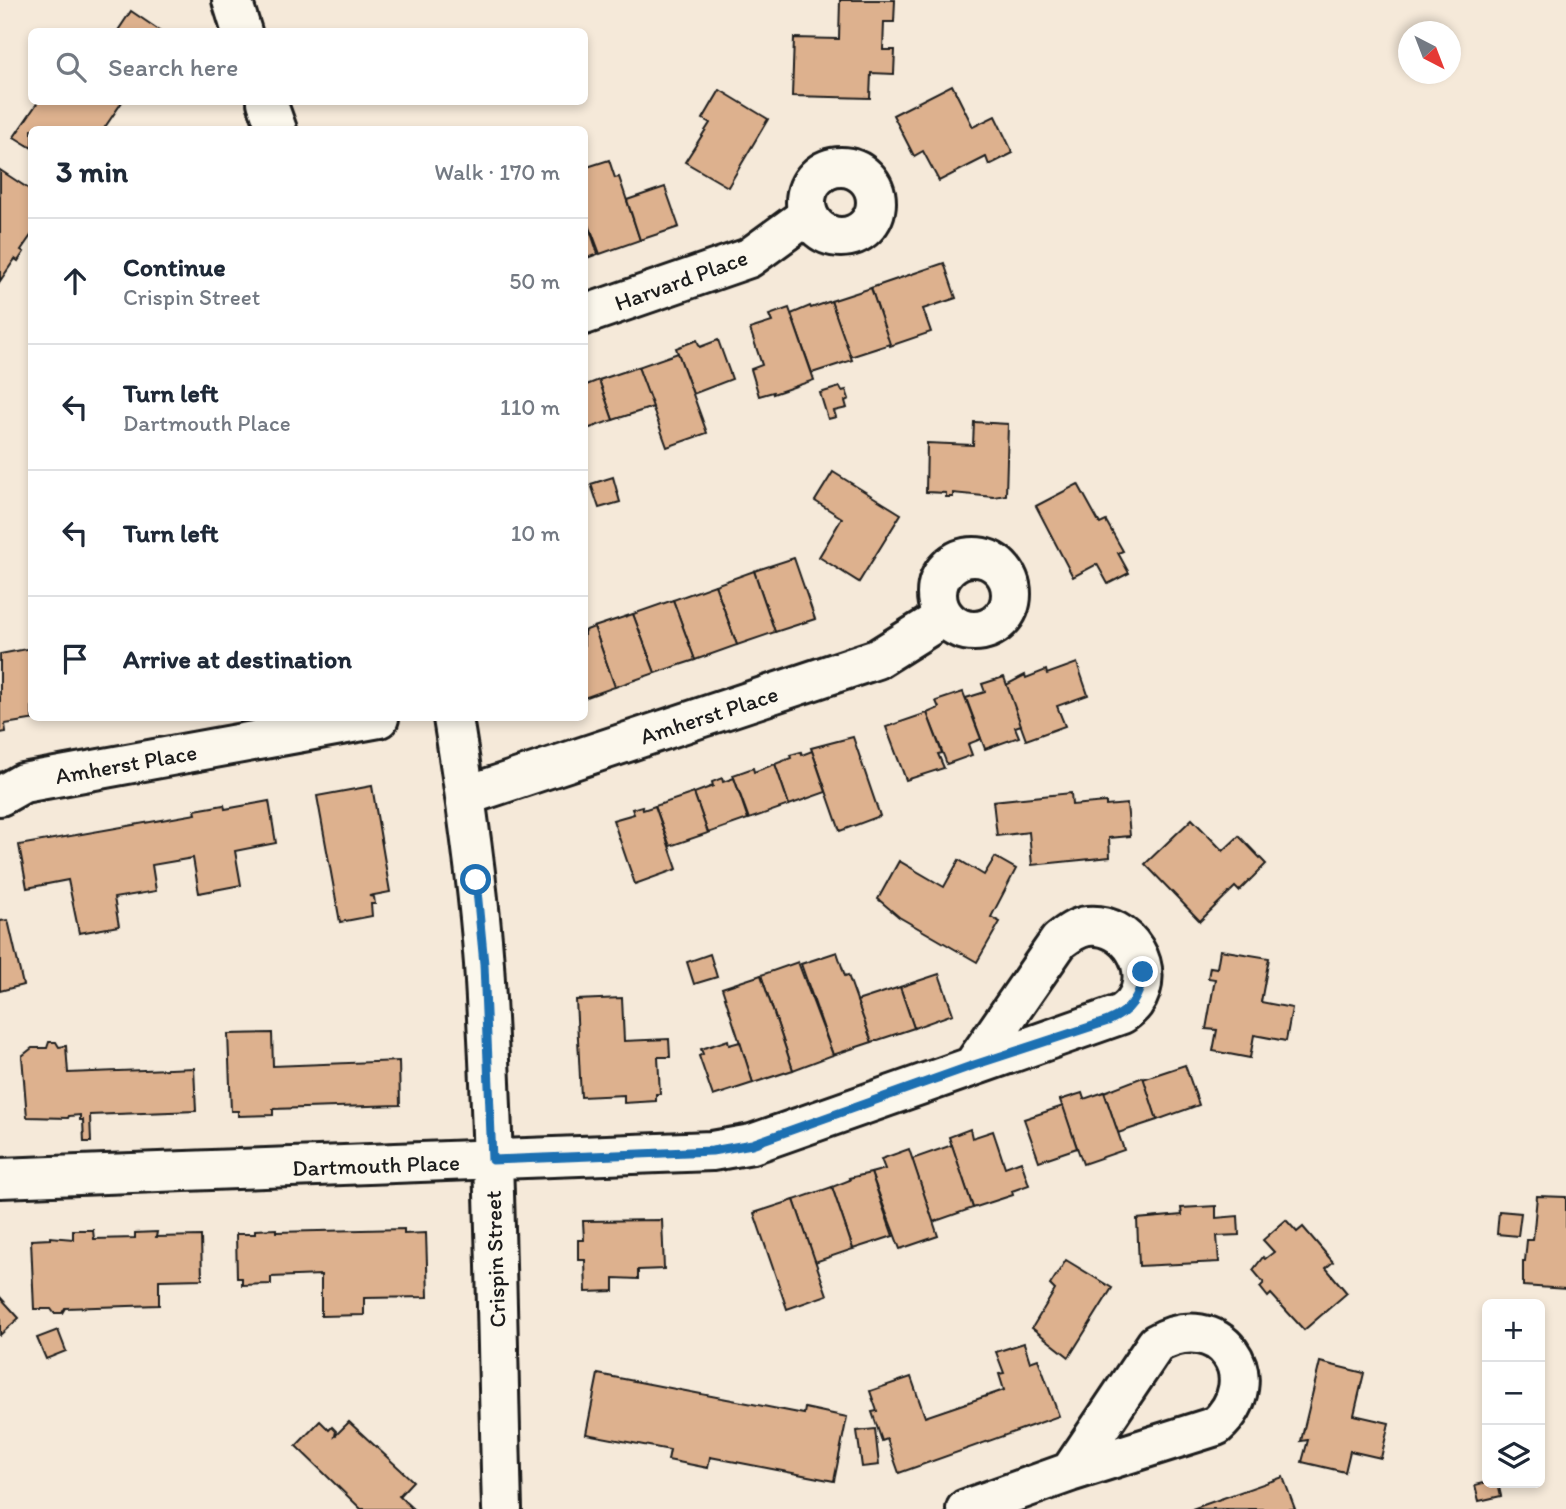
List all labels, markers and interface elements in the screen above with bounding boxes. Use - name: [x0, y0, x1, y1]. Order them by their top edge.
- north arrow: [1398, 21, 1461, 84]
- search box: [28, 28, 588, 105]
- icon: search: [52, 48, 90, 86]
- text: Search here: [108, 51, 238, 83]
- text: 3 min: [56, 153, 128, 190]
- text: Walk · 170 m: [434, 158, 560, 186]
- street label: Harvard Place: [611, 243, 751, 317]
- text: Continue: [123, 251, 226, 283]
- icon: ahead: [56, 262, 94, 300]
- text: 50 m: [509, 267, 560, 295]
- text: Crispin Street: [123, 283, 260, 311]
- text: Turn left: [123, 377, 219, 409]
- icon: left: [56, 388, 94, 426]
- text: 110 m: [500, 393, 560, 421]
- text: Dartmouth Place: [123, 409, 291, 437]
- icon: left: [56, 514, 94, 552]
- text: Turn left: [123, 517, 219, 549]
- text: 10 m: [511, 519, 560, 547]
- icon: arrive: [56, 640, 94, 678]
- text: Arrive at destination: [123, 643, 352, 675]
- street label: Amherst Place: [637, 680, 781, 750]
- street label: Amherst Place: [53, 738, 199, 790]
- route start: [460, 864, 491, 895]
- route end: [1127, 956, 1158, 987]
- street label: Dartmouth Place: [292, 1148, 460, 1182]
- street label: Crispin Street: [479, 1190, 511, 1328]
- map controls: [1482, 1299, 1545, 1488]
- button: +: [1482, 1299, 1545, 1362]
- button: −: [1482, 1362, 1545, 1425]
- button: layers: [1482, 1425, 1545, 1488]

